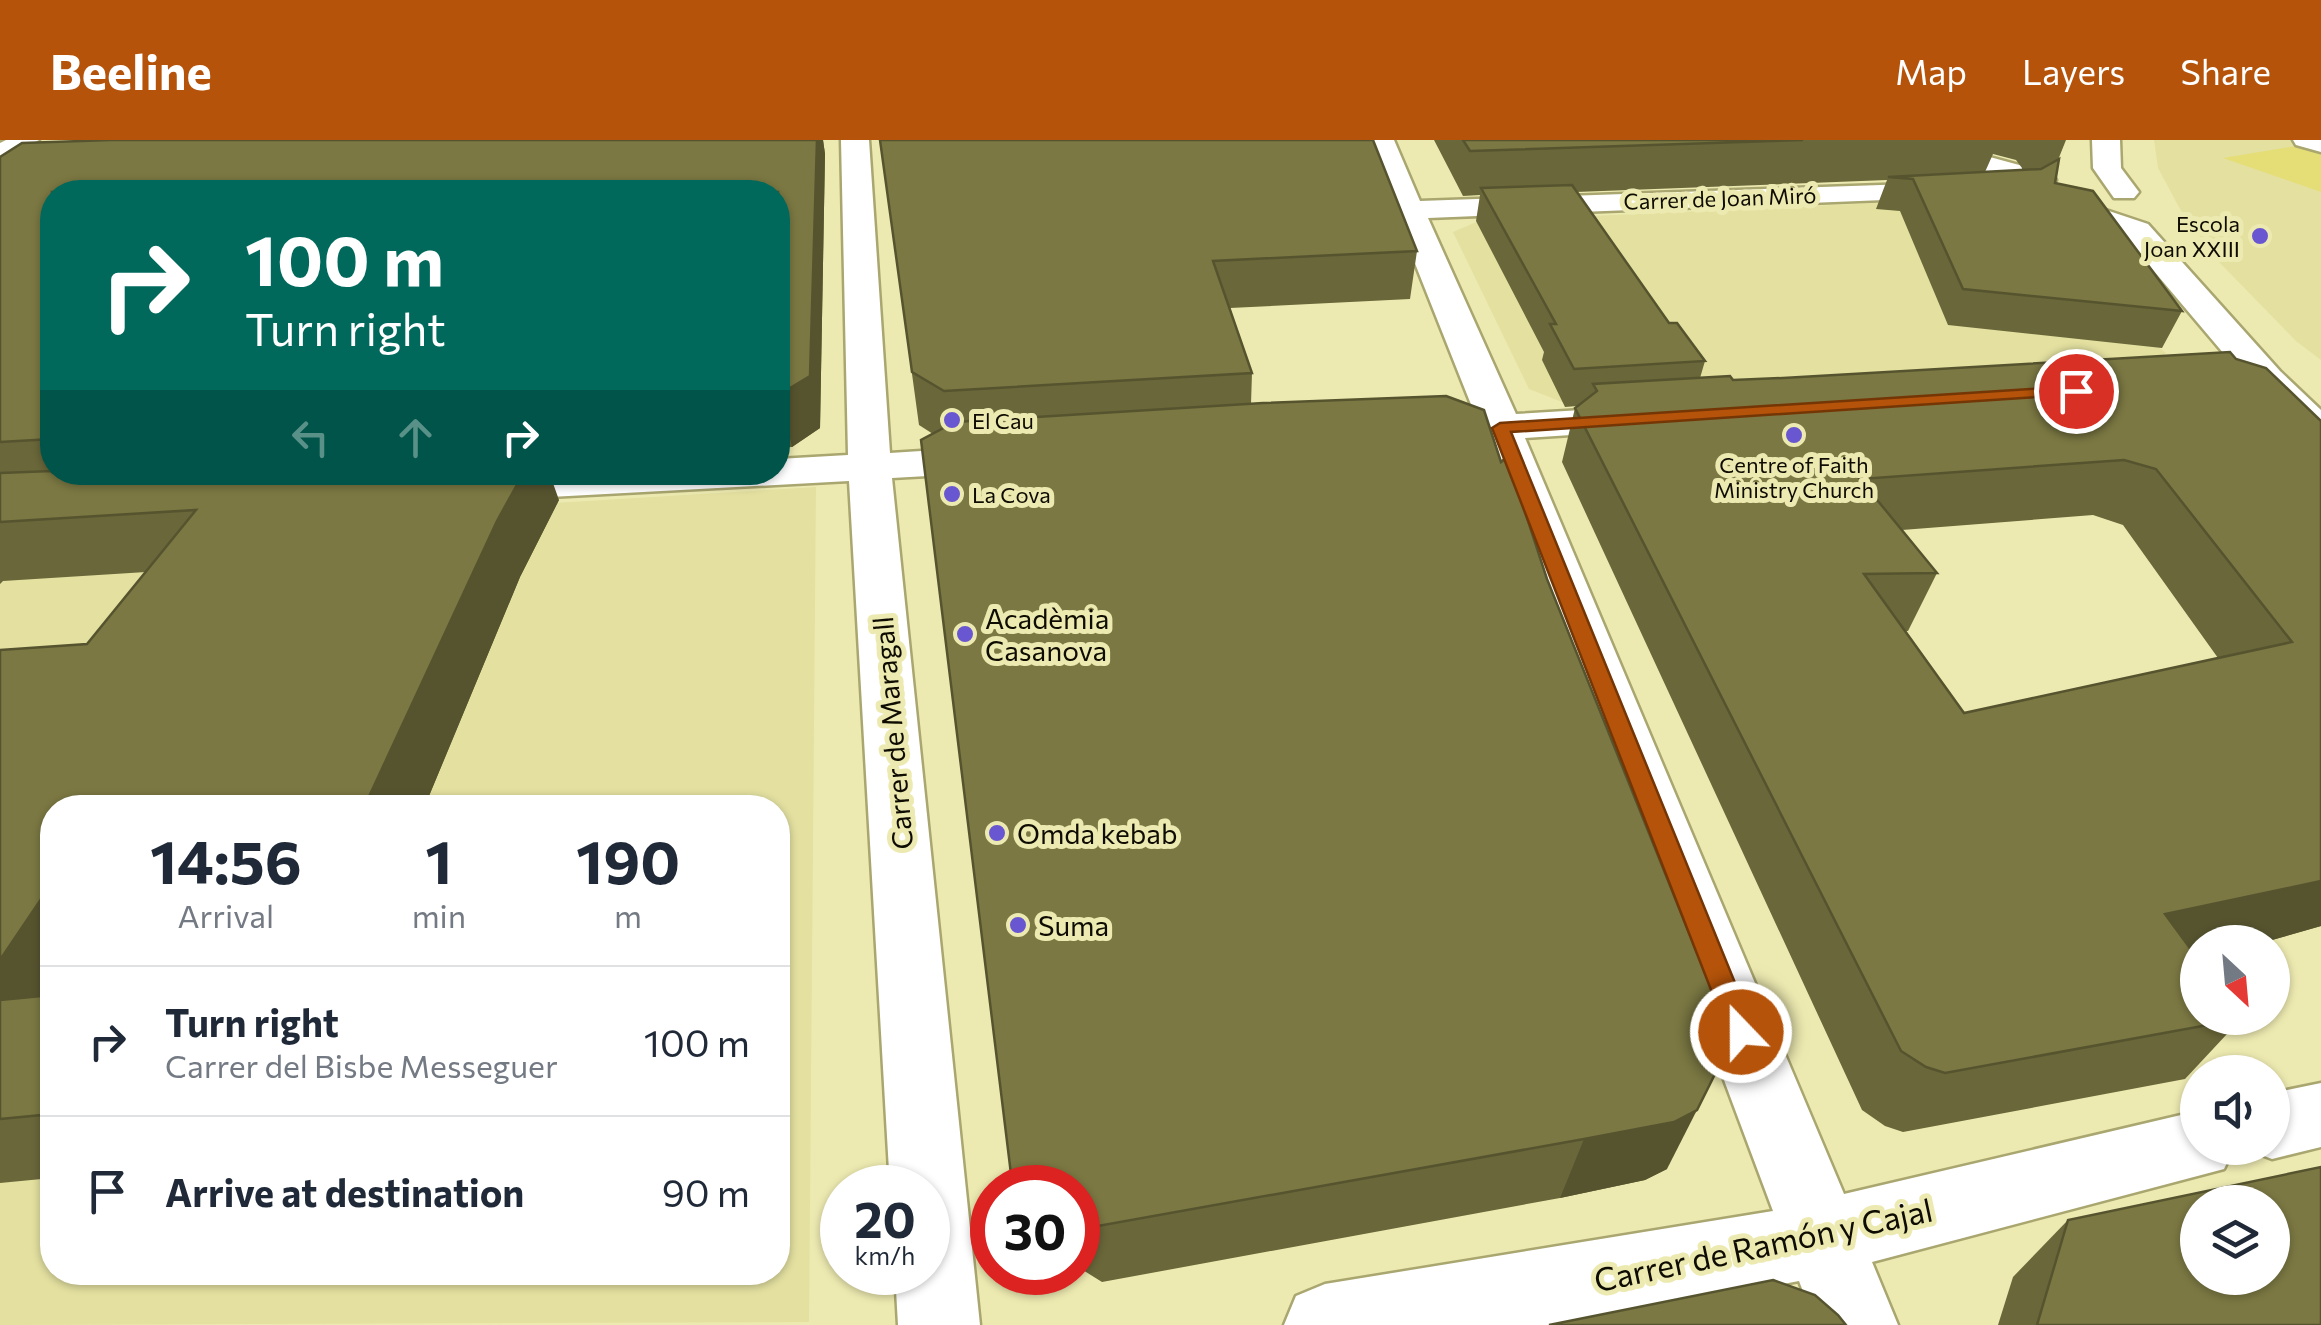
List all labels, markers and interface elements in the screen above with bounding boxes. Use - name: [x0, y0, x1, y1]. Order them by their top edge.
- text: Beeline: [50, 41, 212, 100]
- text: Map: [1895, 49, 1967, 92]
- text: Layers: [2022, 49, 2125, 92]
- text: Share: [2180, 49, 2271, 92]
- street label: Carrer de Joan Miró: [1623, 181, 1817, 215]
- place label: Escola Joan XXIII: [2144, 210, 2240, 262]
- text: 100 m: [245, 215, 444, 300]
- icon: right: [80, 220, 210, 350]
- marker: Escola Joan XXIII: [2249, 225, 2271, 247]
- text: Turn right: [245, 300, 446, 355]
- pin: [2034, 349, 2119, 434]
- icon: arrive: [2049, 364, 2104, 419]
- place label: El Cau: [972, 407, 1034, 434]
- marker: El Cau: [941, 409, 963, 431]
- icon: left: [283, 410, 338, 465]
- icon: ahead: [388, 410, 443, 465]
- icon: right: [493, 410, 548, 465]
- marker: Centre of Faith Ministry Church: [1783, 424, 1805, 446]
- place label: Centre of Faith Ministry Church: [1714, 451, 1874, 503]
- place label: La Cova: [972, 481, 1051, 508]
- marker: La Cova: [941, 483, 963, 505]
- place label: Acadèmia Casanova: [985, 601, 1109, 667]
- street label: Carrer de Maragall: [865, 615, 919, 851]
- marker: Acadèmia Casanova: [954, 623, 976, 645]
- place label: Omda kebab: [1017, 816, 1178, 850]
- marker: Omda kebab: [986, 822, 1008, 844]
- text: 14:56: [150, 823, 302, 896]
- text: 1: [425, 823, 452, 896]
- text: 190: [576, 823, 680, 896]
- text: Arrival: [177, 895, 274, 935]
- text: min: [412, 895, 466, 935]
- text: m: [614, 895, 642, 935]
- place label: Suma: [1038, 908, 1109, 942]
- marker: Suma: [1007, 914, 1029, 936]
- north arrow: [2180, 925, 2290, 1035]
- map controls: [2180, 925, 2290, 1295]
- position arrow: [1689, 980, 1793, 1084]
- text: Turn right: [165, 998, 339, 1045]
- icon: right: [80, 1014, 135, 1069]
- text: 100 m: [644, 1018, 750, 1065]
- text: Carrer del Bisbe Messeguer: [165, 1045, 558, 1085]
- button: sound: [2180, 1055, 2290, 1165]
- icon: arrive: [80, 1164, 135, 1219]
- speed limit sign: 30: [970, 1165, 1100, 1295]
- text: Arrive at destination: [165, 1168, 524, 1215]
- text: 90 m: [662, 1168, 750, 1215]
- button: layers: [2180, 1185, 2290, 1295]
- text: 20: [854, 1187, 916, 1248]
- street label: Carrer de Ramón y Cajal: [1590, 1189, 1936, 1299]
- text: km/h: [855, 1240, 915, 1270]

